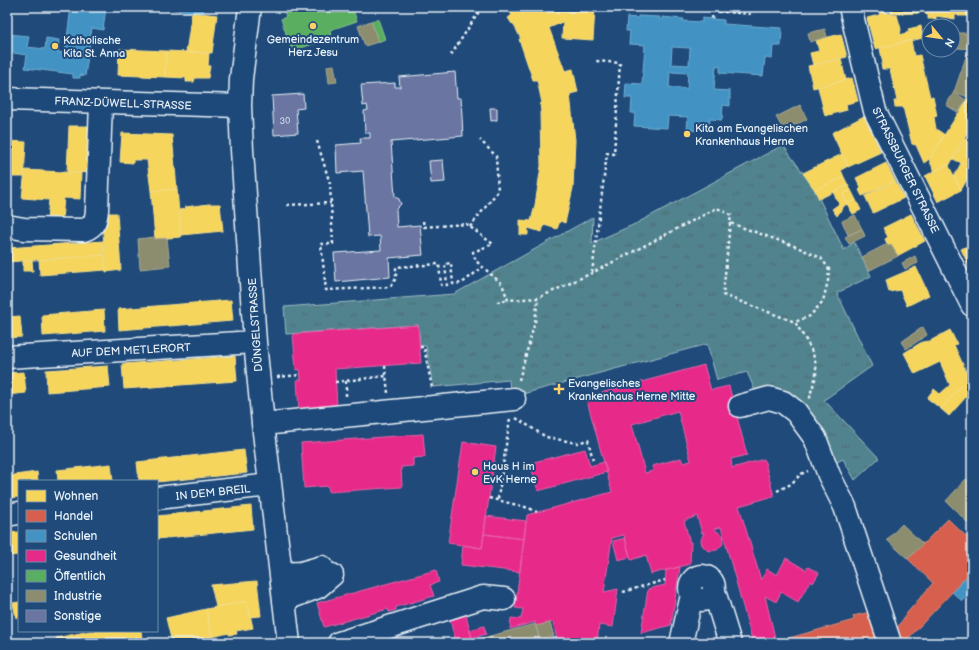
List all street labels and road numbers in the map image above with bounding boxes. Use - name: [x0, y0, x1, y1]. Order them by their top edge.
- street label: FRANZ-DÜWELL-STRASSE: [54, 94, 192, 112]
- street label: STRASSBURGER STRASSE: [869, 105, 942, 235]
- street label: DÜNGELSTRASSE: [245, 278, 265, 372]
- street label: AUF DEM METLERORT: [71, 341, 191, 360]
- street label: IN DEM BREIL: [175, 482, 252, 503]

